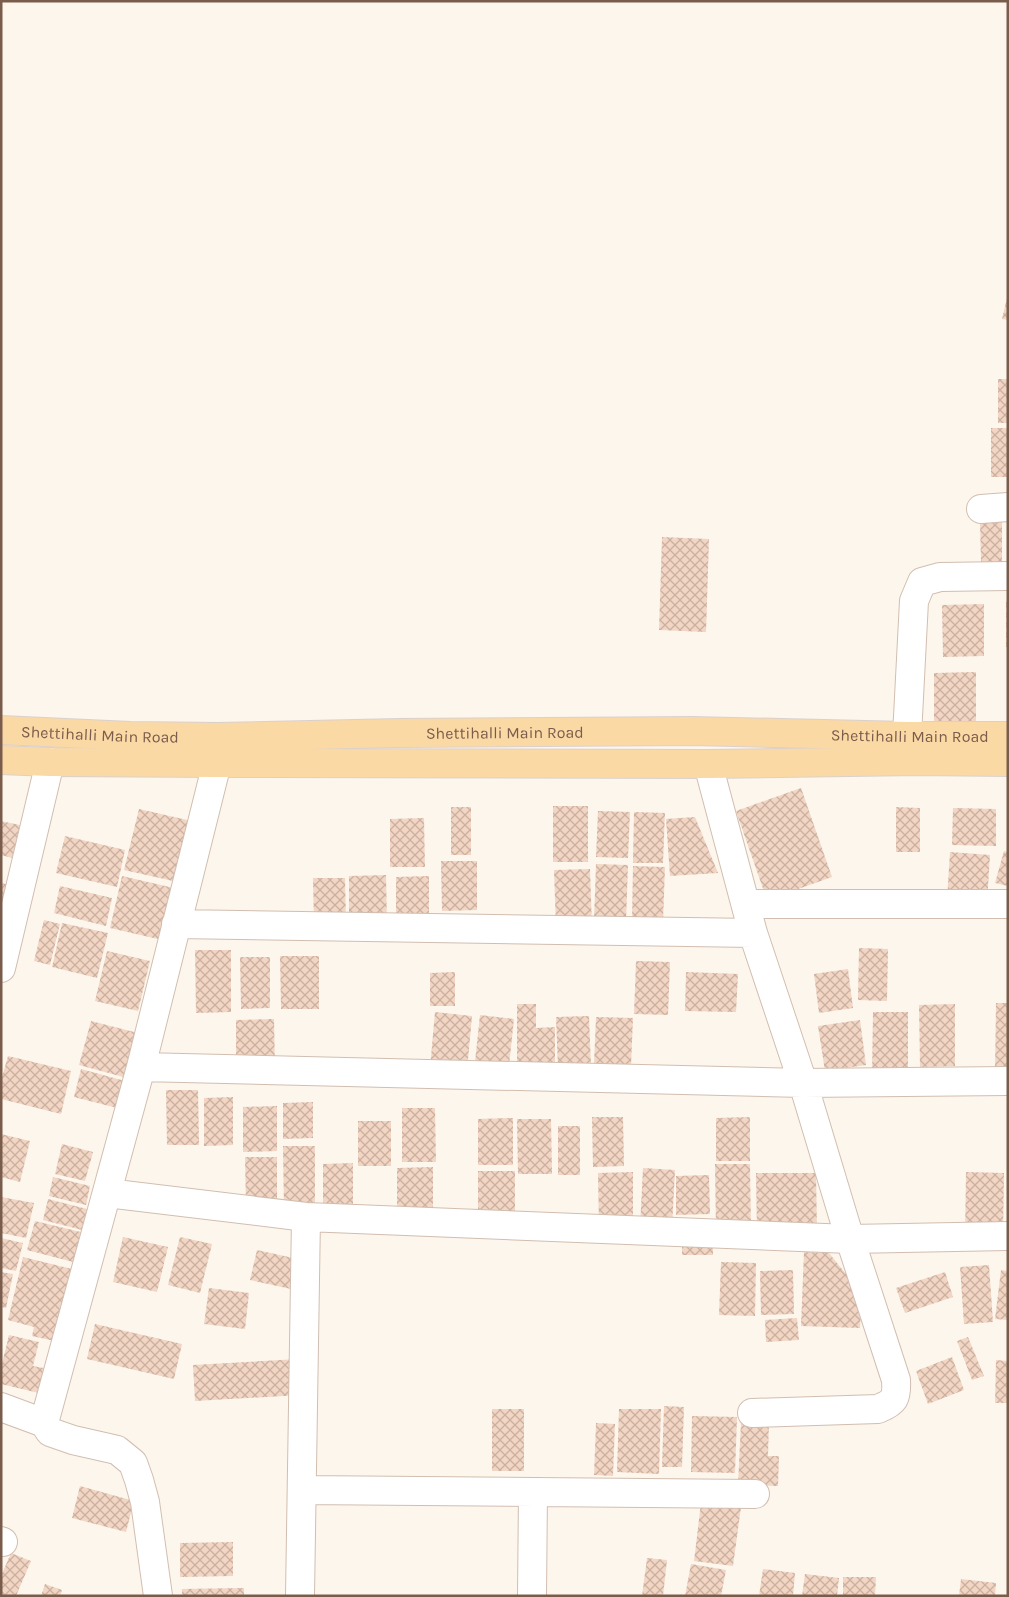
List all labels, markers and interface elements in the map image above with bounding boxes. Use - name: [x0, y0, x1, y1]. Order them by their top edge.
- street label: Shettihalli Main Road: [21, 721, 179, 746]
- street label: Shettihalli Main Road: [426, 722, 584, 742]
- street label: Shettihalli Main Road: [831, 725, 989, 746]

